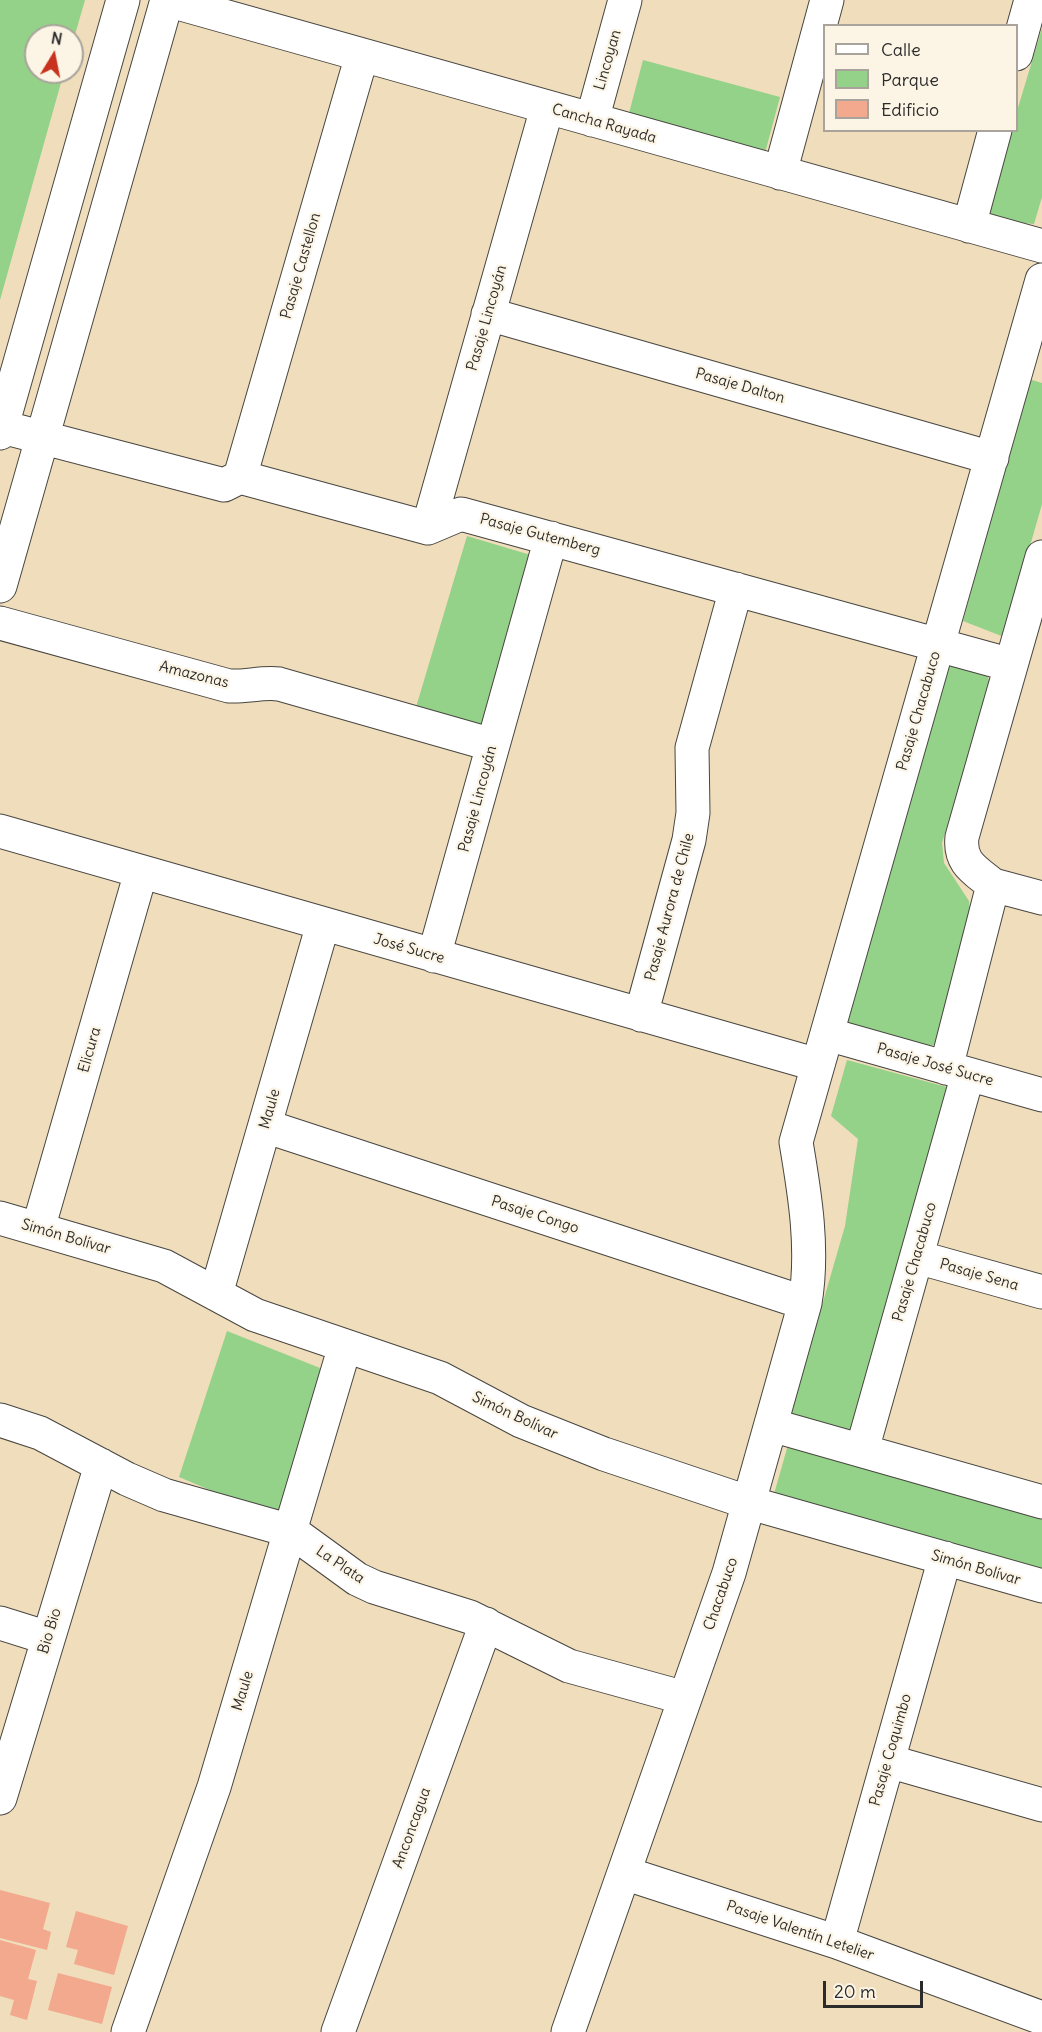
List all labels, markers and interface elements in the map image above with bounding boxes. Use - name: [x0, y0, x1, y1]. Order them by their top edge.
- north arrow: [24, 24, 84, 84]
- legend: [823, 24, 1018, 132]
- text: N: [50, 27, 64, 49]
- street label: Lincoyan: [591, 28, 625, 92]
- text: Calle: [881, 38, 921, 61]
- text: Parque: [881, 68, 939, 91]
- text: Edificio: [881, 98, 939, 121]
- street label: Cancha Rayada: [550, 100, 658, 148]
- street label: Pasaje Castellon: [277, 211, 325, 321]
- street label: Pasaje Lincoyán: [463, 263, 511, 373]
- street label: Pasaje Dalton: [693, 365, 787, 407]
- street label: Pasaje Gutemberg: [478, 510, 602, 560]
- street label: Pasaje Chacabuco: [893, 649, 945, 773]
- street label: Amazonas: [157, 658, 231, 692]
- street label: Pasaje Lincoyán: [455, 744, 501, 854]
- street label: Pasaje Aurora de Chile: [642, 831, 698, 983]
- street label: José Sucre: [371, 930, 447, 968]
- street label: Elicura: [75, 1025, 105, 1075]
- street label: Pasaje José Sucre: [875, 1040, 995, 1090]
- street label: Maule: [256, 1087, 284, 1131]
- street label: Pasaje Congo: [489, 1192, 581, 1238]
- street label: Pasaje Chacabuco: [889, 1200, 941, 1324]
- street label: Simón Bolívar: [19, 1216, 113, 1258]
- street label: Pasaje Sena: [937, 1255, 1021, 1295]
- street label: Simón Bolívar: [469, 1388, 561, 1444]
- street label: La Plata: [312, 1542, 368, 1588]
- street label: Simón Bolívar: [929, 1547, 1023, 1589]
- street label: Chacabuco: [700, 1555, 742, 1633]
- street label: Bio Bio: [35, 1606, 65, 1656]
- street label: Maule: [228, 1669, 258, 1713]
- street label: Pasaje Coquimbo: [866, 1692, 916, 1808]
- street label: Anconcagua: [389, 1785, 435, 1871]
- street label: Pasaje Valentín Letelier: [724, 1897, 876, 1965]
- scale bar: [826, 1969, 926, 2007]
- text: 20 m: [834, 1980, 876, 2003]

